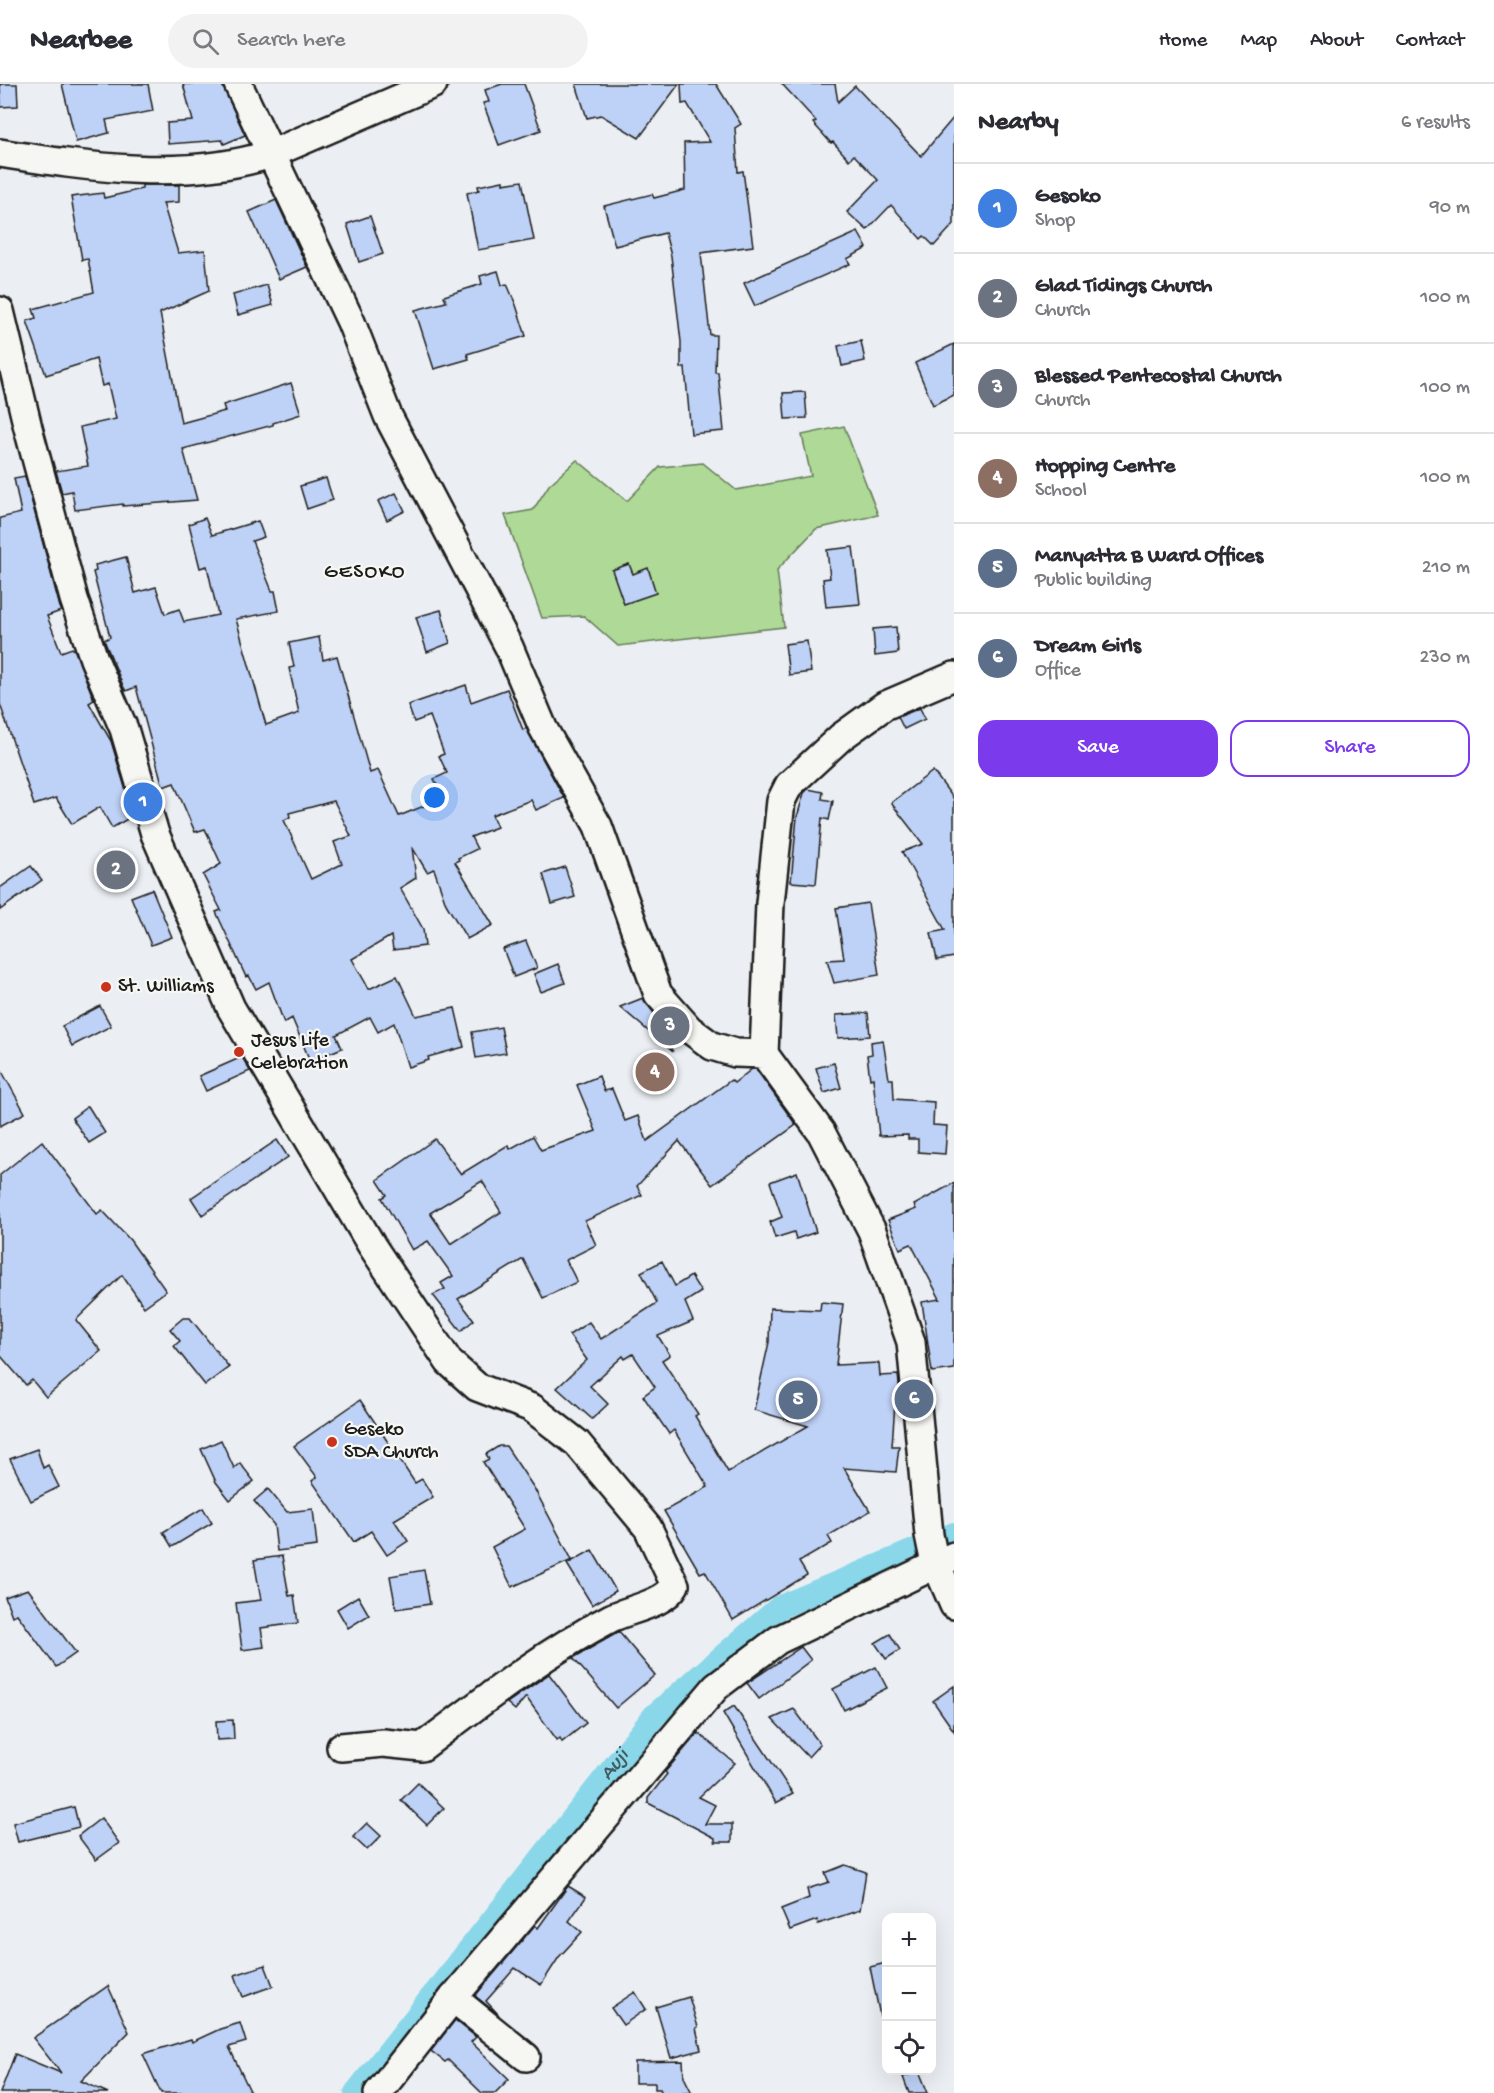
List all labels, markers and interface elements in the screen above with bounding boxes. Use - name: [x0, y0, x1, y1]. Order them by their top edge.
- search box: [168, 14, 588, 68]
- text: Nearbee: [30, 25, 132, 58]
- icon: search: [189, 25, 222, 58]
- text: Search here: [237, 28, 345, 54]
- text: Home: [1159, 29, 1207, 54]
- text: Map: [1240, 29, 1277, 54]
- text: About: [1310, 29, 1363, 54]
- text: Contact: [1396, 29, 1464, 54]
- text: Nearby: [978, 108, 1059, 139]
- text: 6 results: [1401, 112, 1470, 135]
- text: Gesoko: [1035, 184, 1101, 210]
- text: 1: [993, 197, 1002, 220]
- text: 90 m: [1430, 197, 1470, 220]
- text: Shop: [1035, 210, 1075, 233]
- text: Glad Tidings Church: [1035, 274, 1212, 300]
- text: 2: [993, 287, 1002, 310]
- text: 100 m: [1420, 287, 1470, 310]
- text: Church: [1035, 300, 1091, 323]
- text: Blessed Pentecostal Church: [1035, 364, 1282, 390]
- text: 3: [992, 377, 1003, 400]
- text: 100 m: [1420, 377, 1470, 400]
- text: Church: [1035, 390, 1091, 413]
- text: Hopping Centre: [1035, 454, 1175, 480]
- text: 4: [993, 467, 1002, 490]
- text: 100 m: [1420, 467, 1470, 490]
- text: School: [1035, 480, 1087, 503]
- text: Manyatta B Ward Offices: [1035, 544, 1263, 570]
- text: 5: [992, 557, 1003, 580]
- text: 210 m: [1422, 557, 1470, 580]
- district label: GESOKO: [324, 561, 406, 586]
- text: Public building: [1035, 570, 1152, 593]
- text: Dream Girls: [1035, 634, 1141, 660]
- text: 6: [992, 647, 1003, 670]
- text: 230 m: [1420, 647, 1470, 670]
- text: Office: [1035, 660, 1081, 683]
- button: Save: [978, 720, 1218, 777]
- button: Share: [1230, 720, 1470, 777]
- pin: 1: [124, 780, 162, 824]
- your location: [420, 783, 449, 812]
- pin: 2: [96, 848, 136, 892]
- place label: St. Williams: [118, 976, 214, 999]
- marker: St. Williams: [99, 980, 113, 994]
- pin: 3: [650, 1004, 690, 1048]
- place label: Jesus Life Celebration: [251, 1030, 349, 1076]
- marker: Jesus Life Celebration: [232, 1045, 246, 1059]
- pin: 4: [636, 1050, 674, 1094]
- pin: 6: [894, 1376, 934, 1422]
- pin: 5: [778, 1378, 818, 1422]
- place label: Geseko SDA Church: [344, 1419, 439, 1465]
- marker: Geseko SDA Church: [325, 1435, 339, 1449]
- water label: Auji: [595, 1743, 637, 1786]
- map controls: [882, 1913, 936, 2075]
- button: +: [882, 1913, 936, 1967]
- button: −: [882, 1967, 936, 2021]
- button: locate: [882, 2021, 936, 2075]

